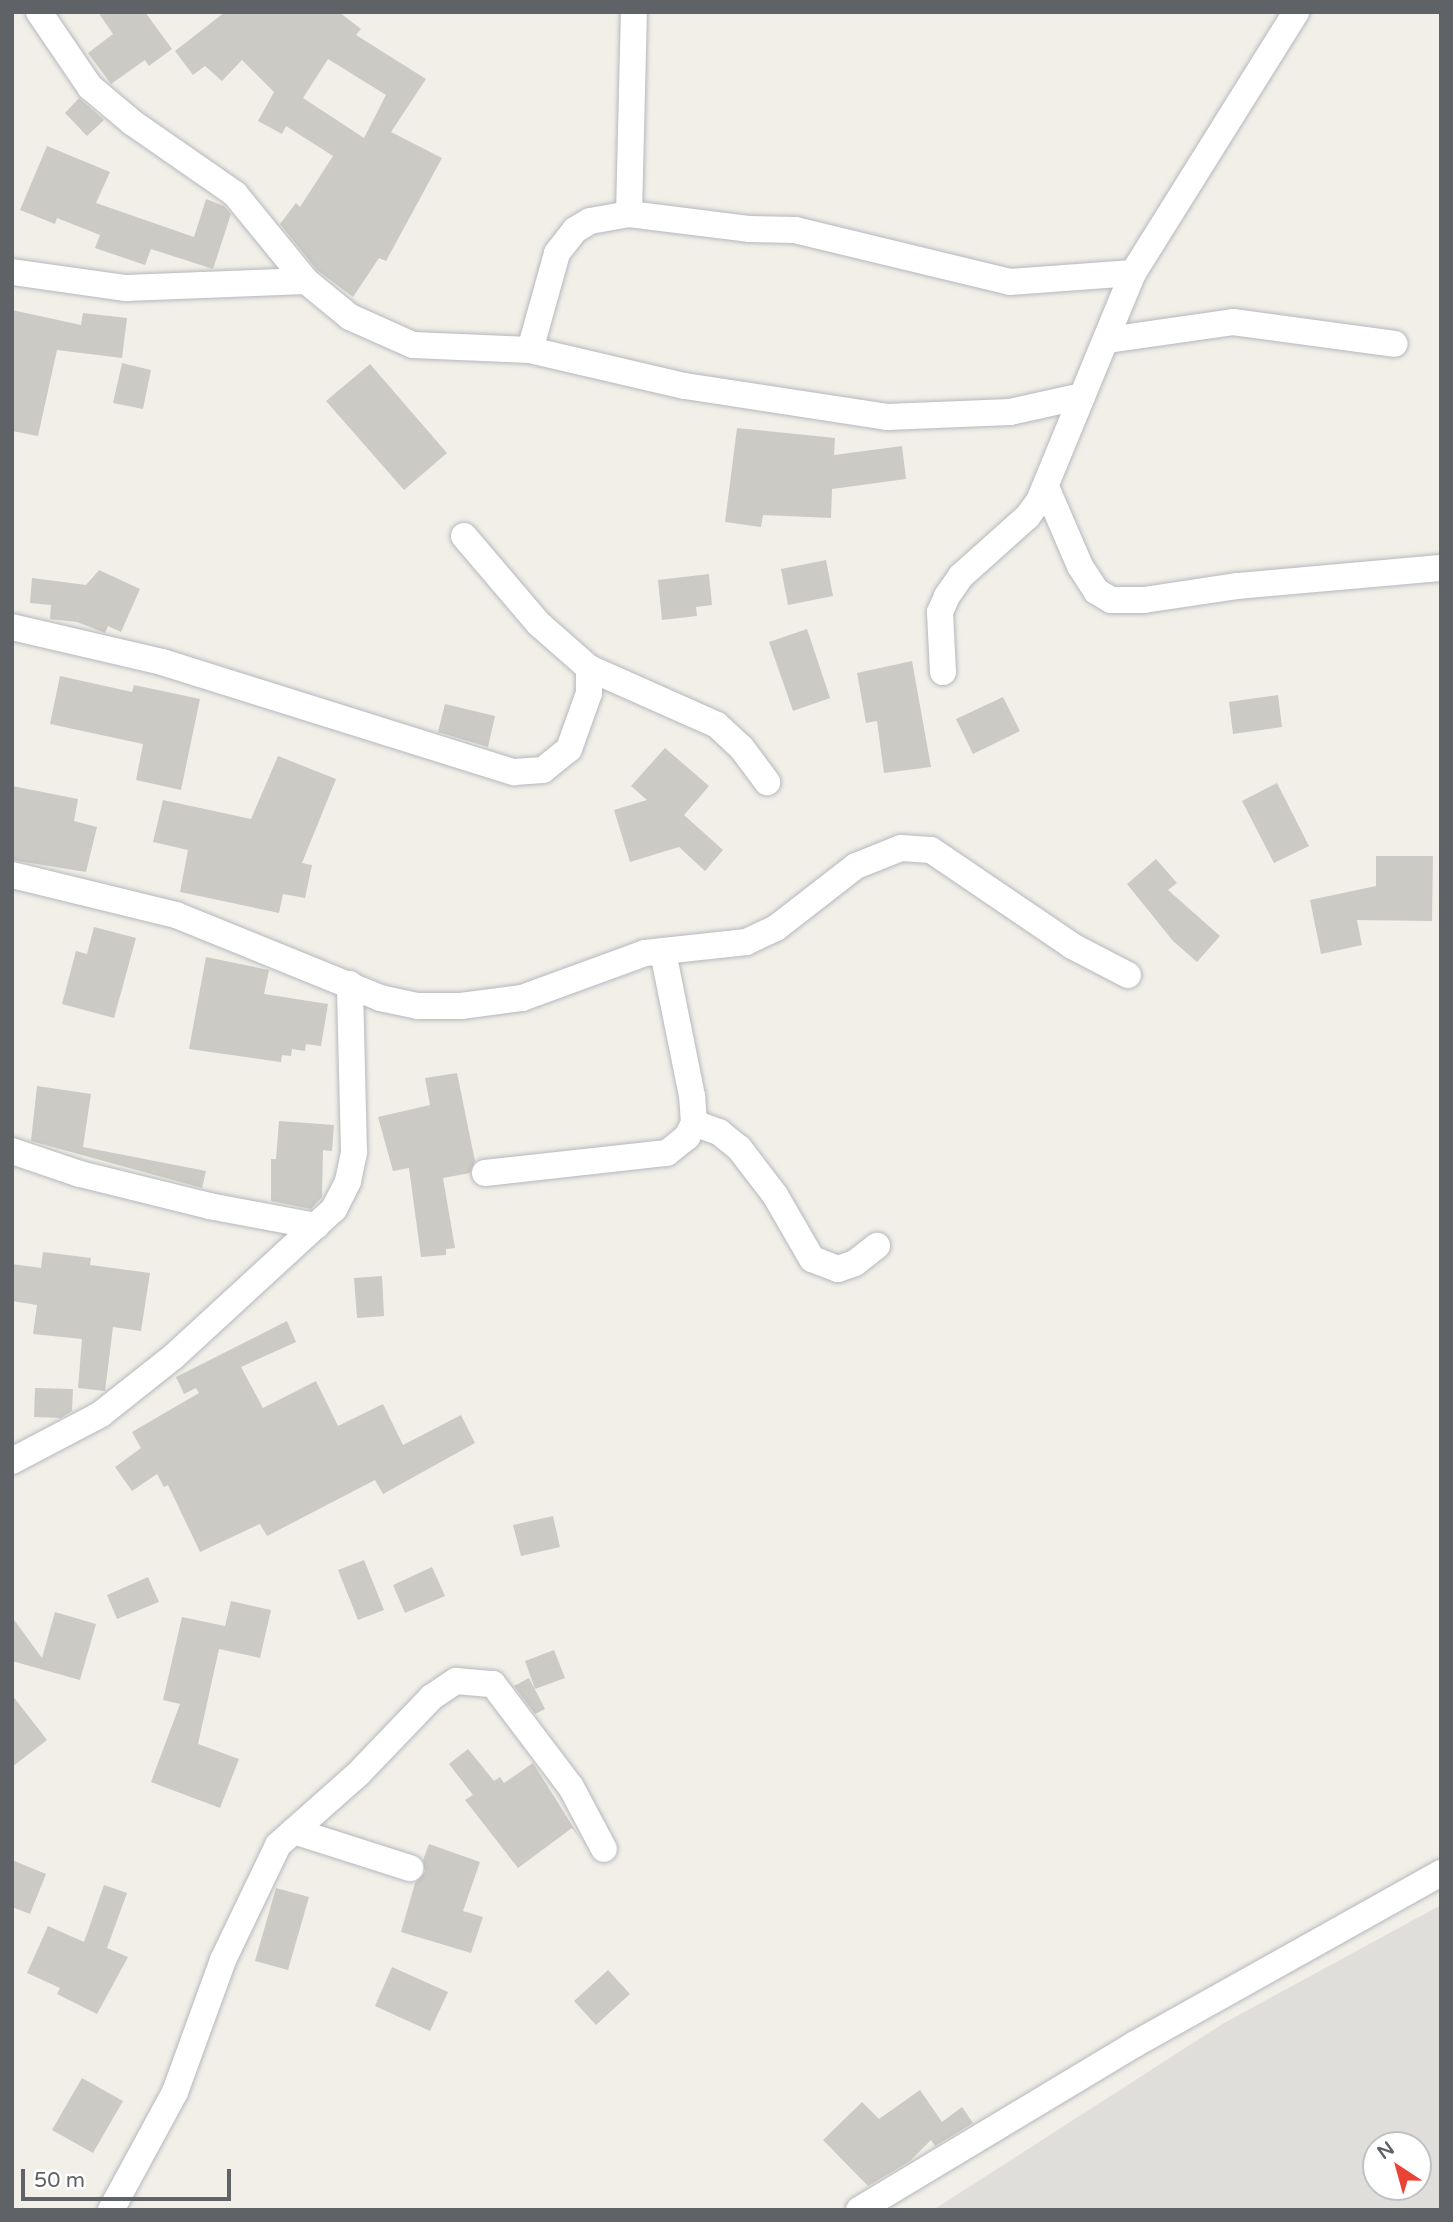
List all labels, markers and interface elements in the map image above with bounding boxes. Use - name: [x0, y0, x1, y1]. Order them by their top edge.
- north arrow: [1362, 2131, 1432, 2201]
- text: N: [1373, 2137, 1398, 2164]
- scale bar: [24, 2156, 234, 2200]
- text: 50 m: [34, 2168, 85, 2193]

